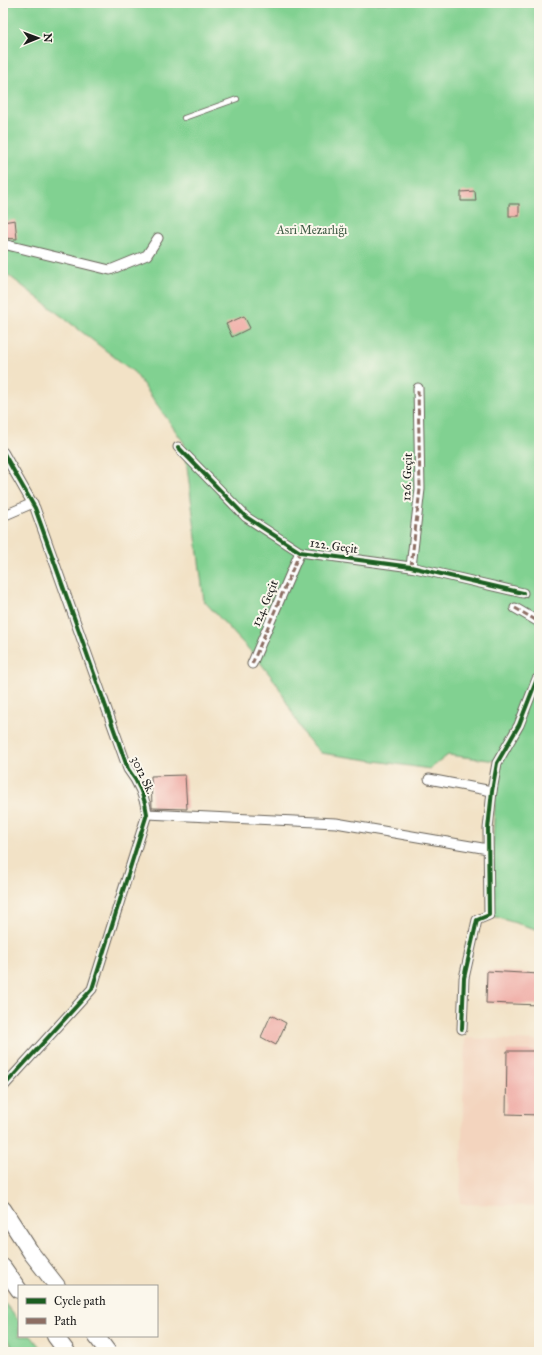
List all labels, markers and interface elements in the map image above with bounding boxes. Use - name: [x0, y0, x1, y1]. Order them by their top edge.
- north arrow: [18, 18, 58, 58]
- text: N: [41, 33, 54, 43]
- park label: Asri Mezarlığı: [276, 223, 348, 238]
- street label: 126. Geçit: [399, 452, 415, 501]
- street label: 122. Geçit: [309, 536, 360, 556]
- street label: 124. Geçit: [249, 577, 281, 628]
- street label: 3012 Sk.: [128, 754, 158, 796]
- legend: [18, 1285, 158, 1337]
- text: Cycle path: [54, 1294, 106, 1308]
- text: Path: [54, 1314, 77, 1328]

